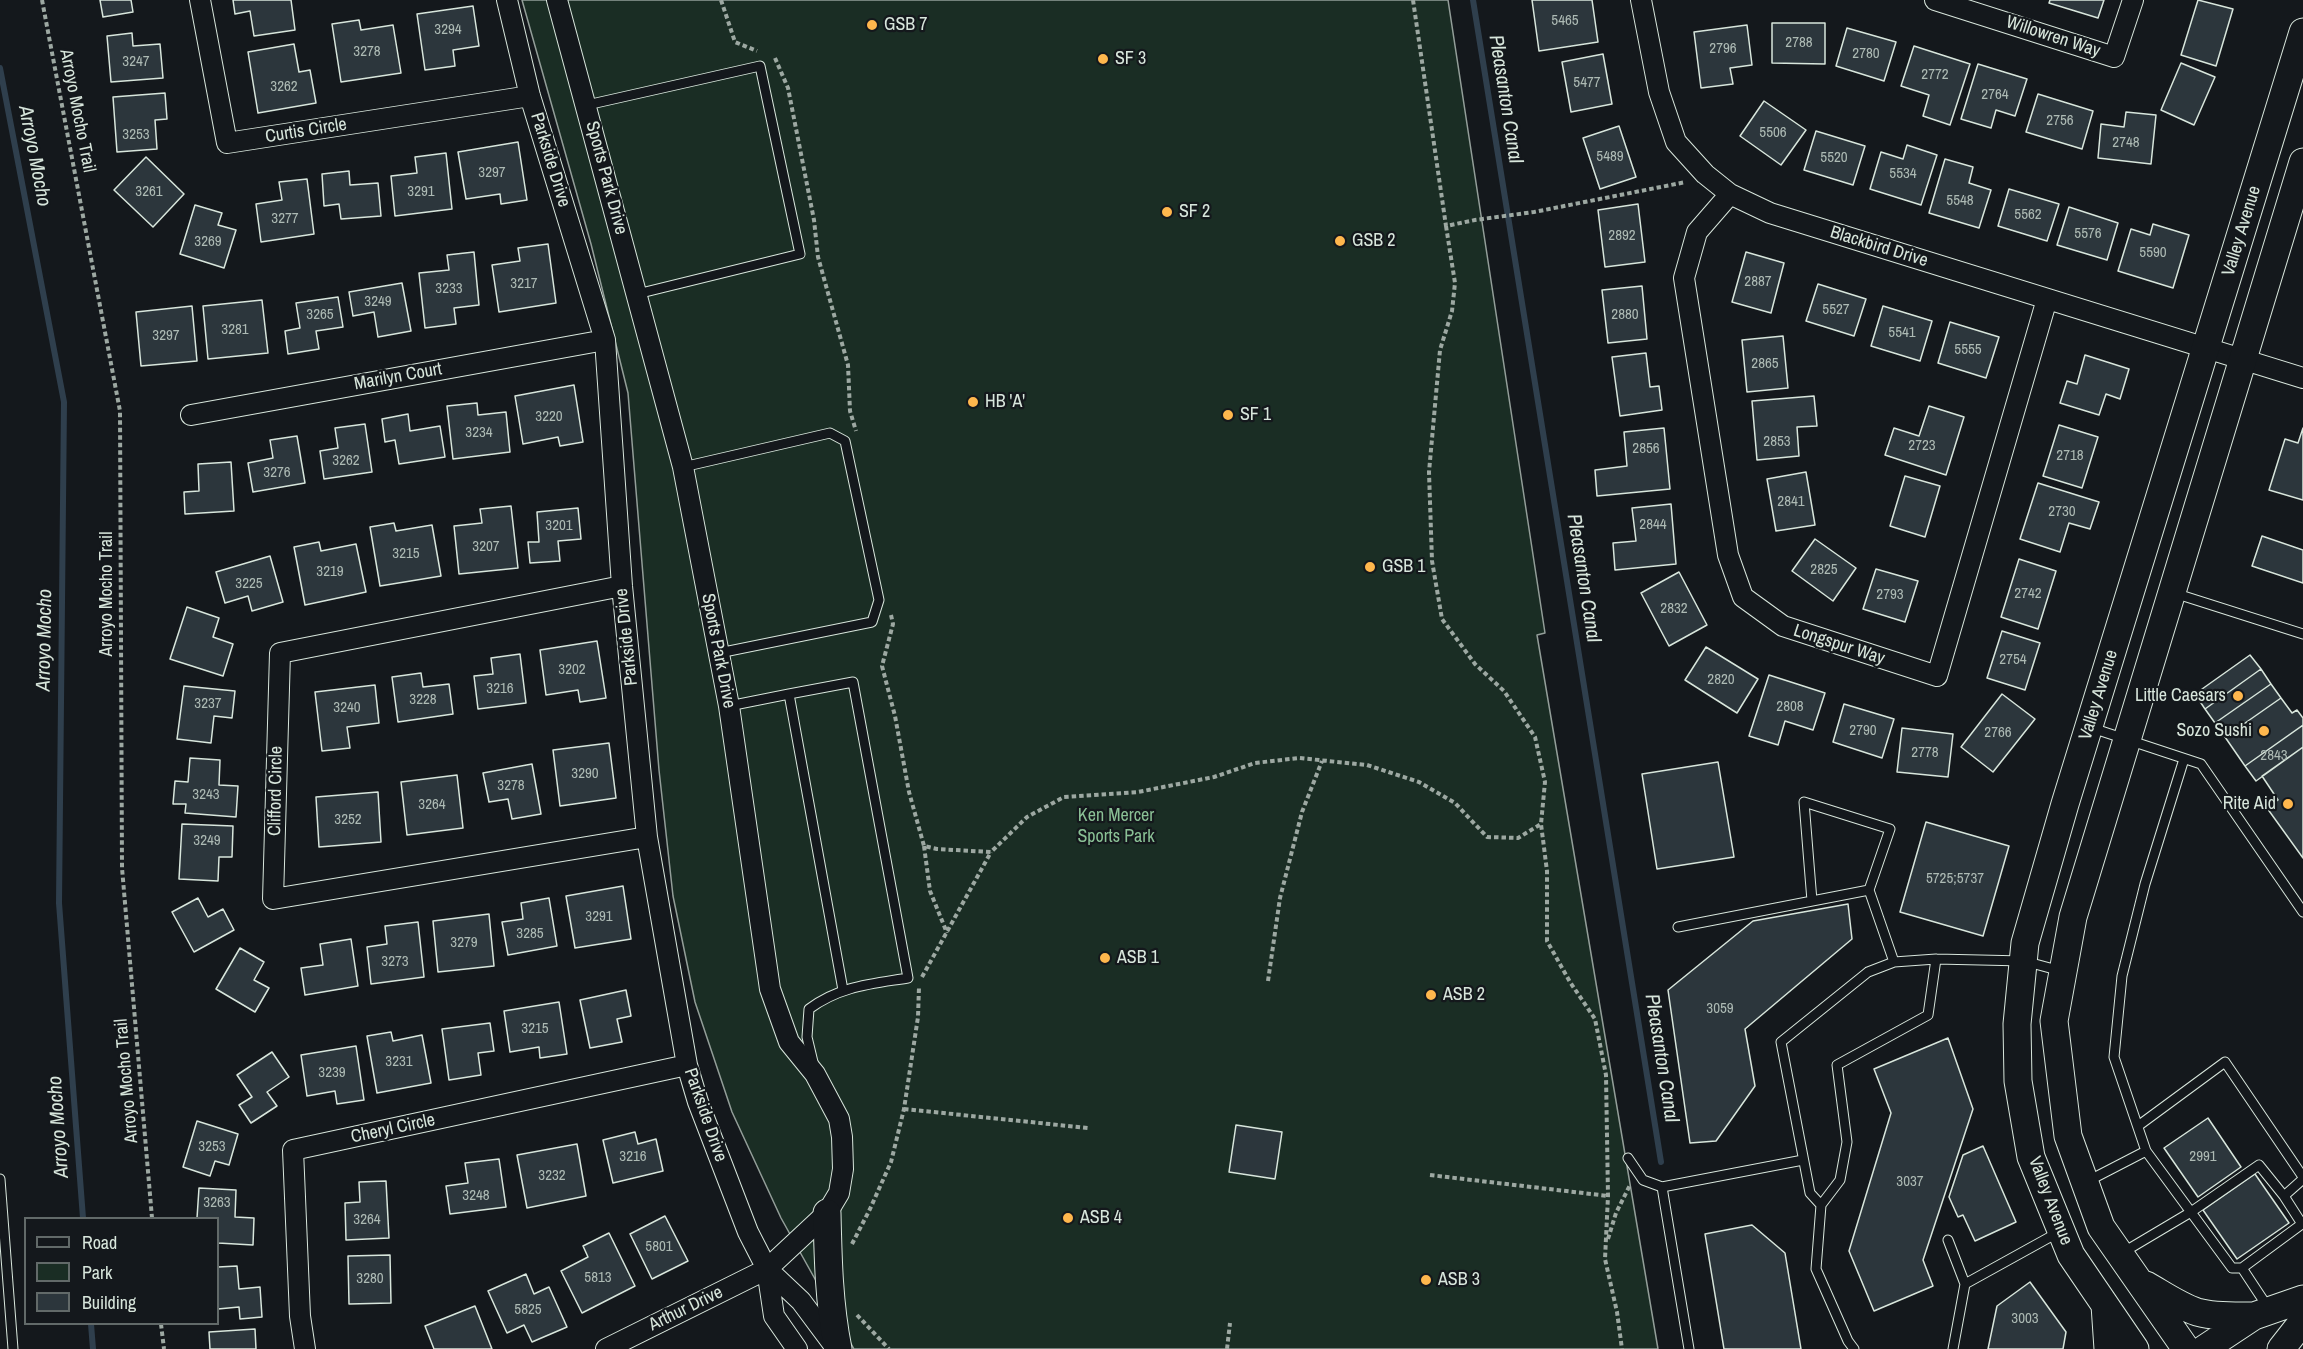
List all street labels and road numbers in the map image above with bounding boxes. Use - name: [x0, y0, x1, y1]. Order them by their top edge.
- street label: Willowren Way: [2003, 12, 2103, 62]
- street label: Arroyo Mocho Trail: [54, 48, 100, 174]
- street label: Parkside Drive: [525, 110, 575, 210]
- street label: Curtis Circle: [264, 114, 348, 148]
- street label: Sports Park Drive: [580, 119, 632, 237]
- street label: Valley Avenue: [2218, 183, 2266, 279]
- street label: Blackbird Drive: [1828, 222, 1930, 272]
- street label: Marilyn Court: [353, 359, 443, 395]
- street label: Arroyo Mocho Trail: [96, 532, 118, 656]
- street label: Parkside Drive: [611, 587, 643, 687]
- street label: Sports Park Drive: [696, 592, 740, 710]
- street label: Longspur Way: [1791, 620, 1887, 670]
- street label: Valley Avenue: [2075, 647, 2123, 743]
- street label: Clifford Circle: [264, 746, 288, 836]
- street label: Arroyo Mocho Trail: [111, 1018, 143, 1144]
- street label: Parkside Drive: [679, 1065, 731, 1165]
- street label: Cheryl Circle: [349, 1110, 437, 1148]
- street label: Valley Avenue: [2023, 1154, 2077, 1248]
- street label: Arthur Drive: [646, 1282, 726, 1336]

